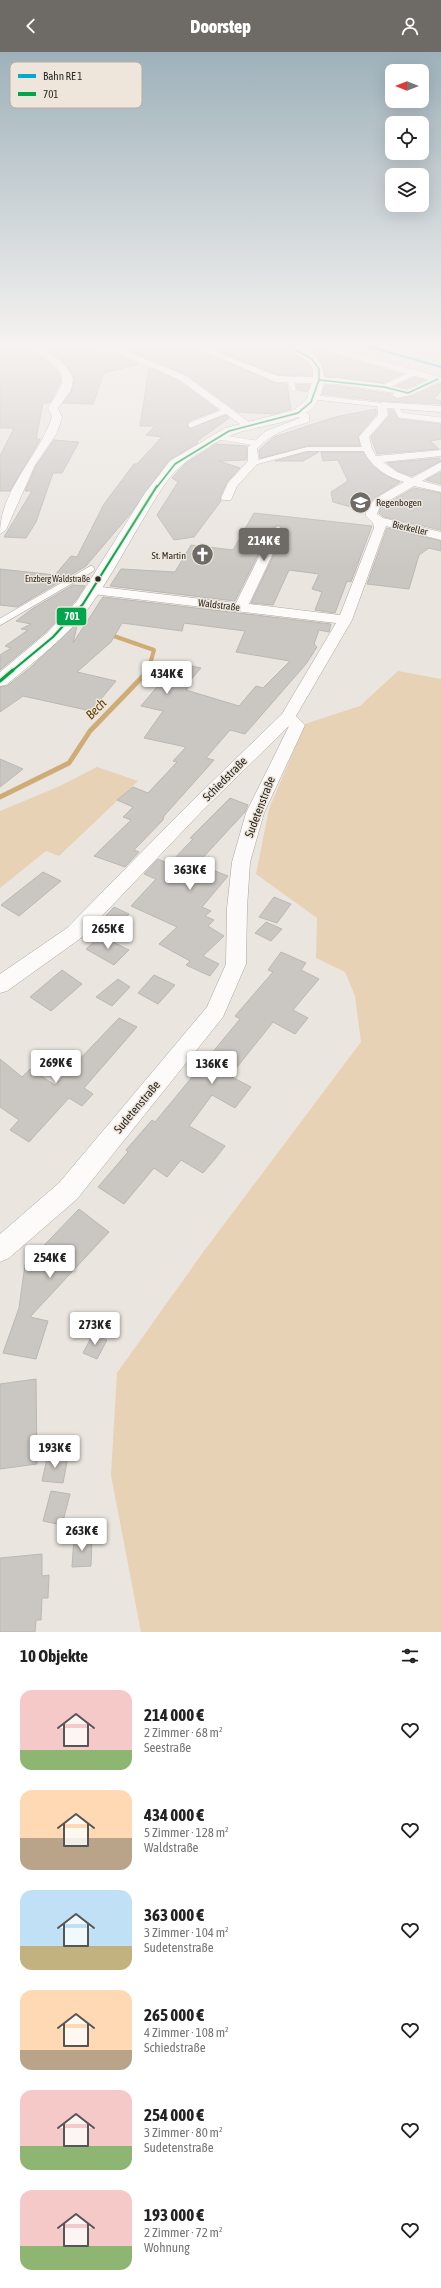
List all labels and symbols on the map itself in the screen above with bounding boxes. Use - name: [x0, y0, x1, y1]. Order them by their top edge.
- legend: [10, 62, 142, 108]
- north arrow: [385, 64, 429, 108]
- text: Bahn RE 1: [43, 70, 82, 82]
- text: 701: [43, 88, 59, 100]
- school or university icon: Regenbogen: [348, 489, 374, 515]
- place label: Regenbogen: [376, 497, 422, 508]
- street label: Bierkeller: [391, 519, 430, 538]
- pin: 214K €: [231, 528, 297, 562]
- church icon: St. Martin: [189, 542, 215, 568]
- place label: St. Martin: [152, 550, 186, 561]
- place label: Enzberg Waldstraße: [25, 574, 90, 584]
- marker: Enzberg Waldstraße: [93, 574, 103, 584]
- street label: Waldstraße: [198, 597, 241, 613]
- line badge: 701: [56, 607, 87, 626]
- text: 701: [64, 610, 80, 622]
- pin: 434K €: [134, 661, 200, 695]
- water label: Bech: [83, 695, 110, 722]
- street label: Schiedstraße: [200, 754, 250, 804]
- street label: Sudetenstraße: [242, 775, 278, 839]
- pin: 363K €: [157, 857, 223, 891]
- pin: 265K €: [75, 916, 141, 950]
- pin: 269K €: [23, 1050, 89, 1084]
- pin: 136K €: [179, 1051, 245, 1085]
- street label: Sudetenstraße: [111, 1078, 163, 1136]
- pin: 254K €: [17, 1245, 83, 1279]
- pin: 273K €: [62, 1312, 128, 1346]
- pin: 193K €: [22, 1435, 88, 1469]
- pin: 263K €: [49, 1518, 115, 1552]

